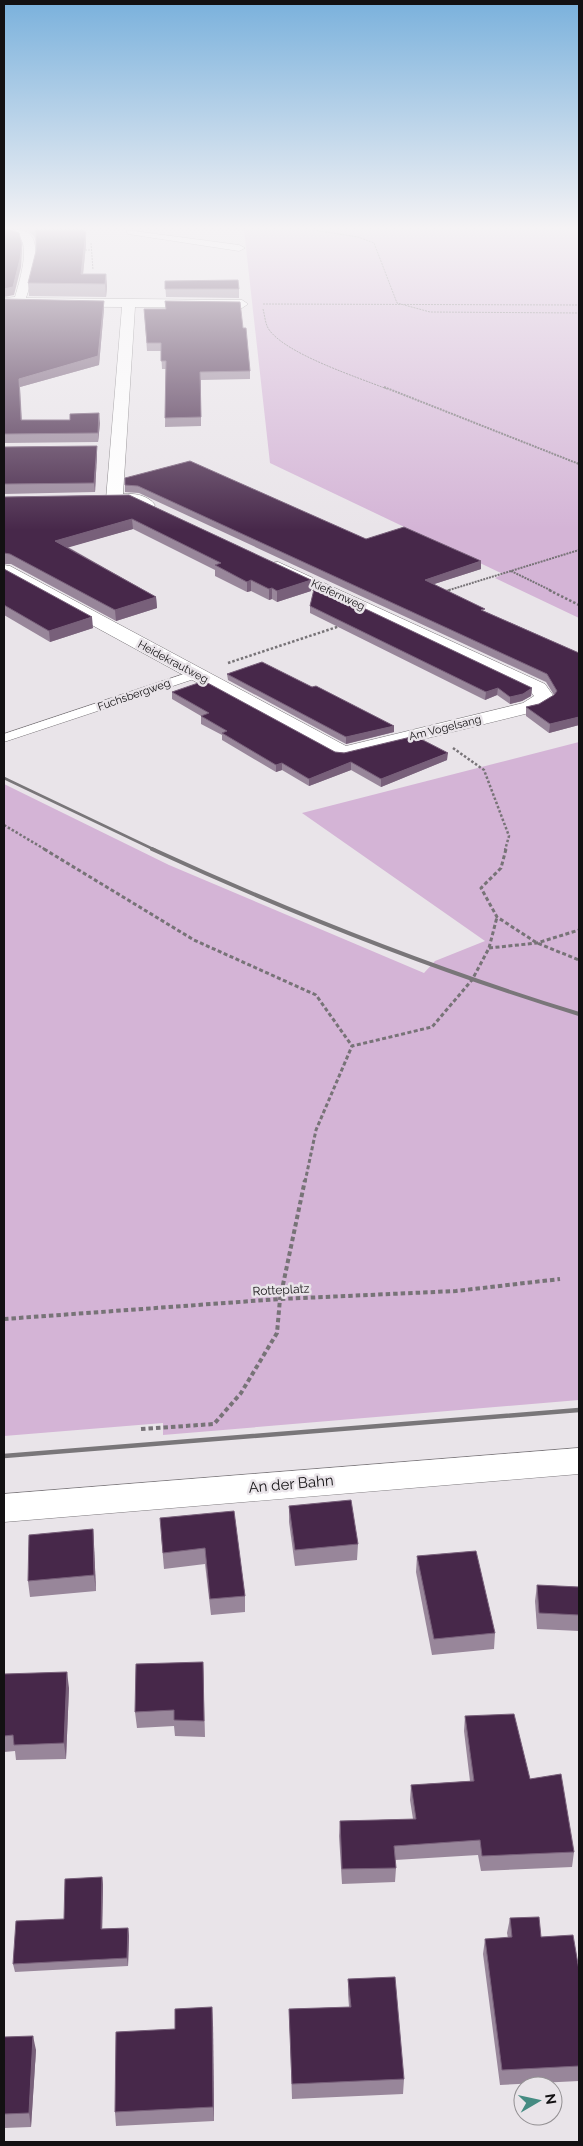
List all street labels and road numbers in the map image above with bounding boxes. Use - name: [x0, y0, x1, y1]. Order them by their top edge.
- street label: Kiefernweg: [309, 577, 367, 613]
- street label: Heidekrautweg: [135, 638, 211, 686]
- street label: Fuchsbergweg: [96, 676, 172, 714]
- street label: Am Vogelsang: [408, 713, 482, 743]
- street label: Rotteplatz: [252, 1282, 310, 1298]
- street label: An der Bahn: [248, 1471, 334, 1497]

